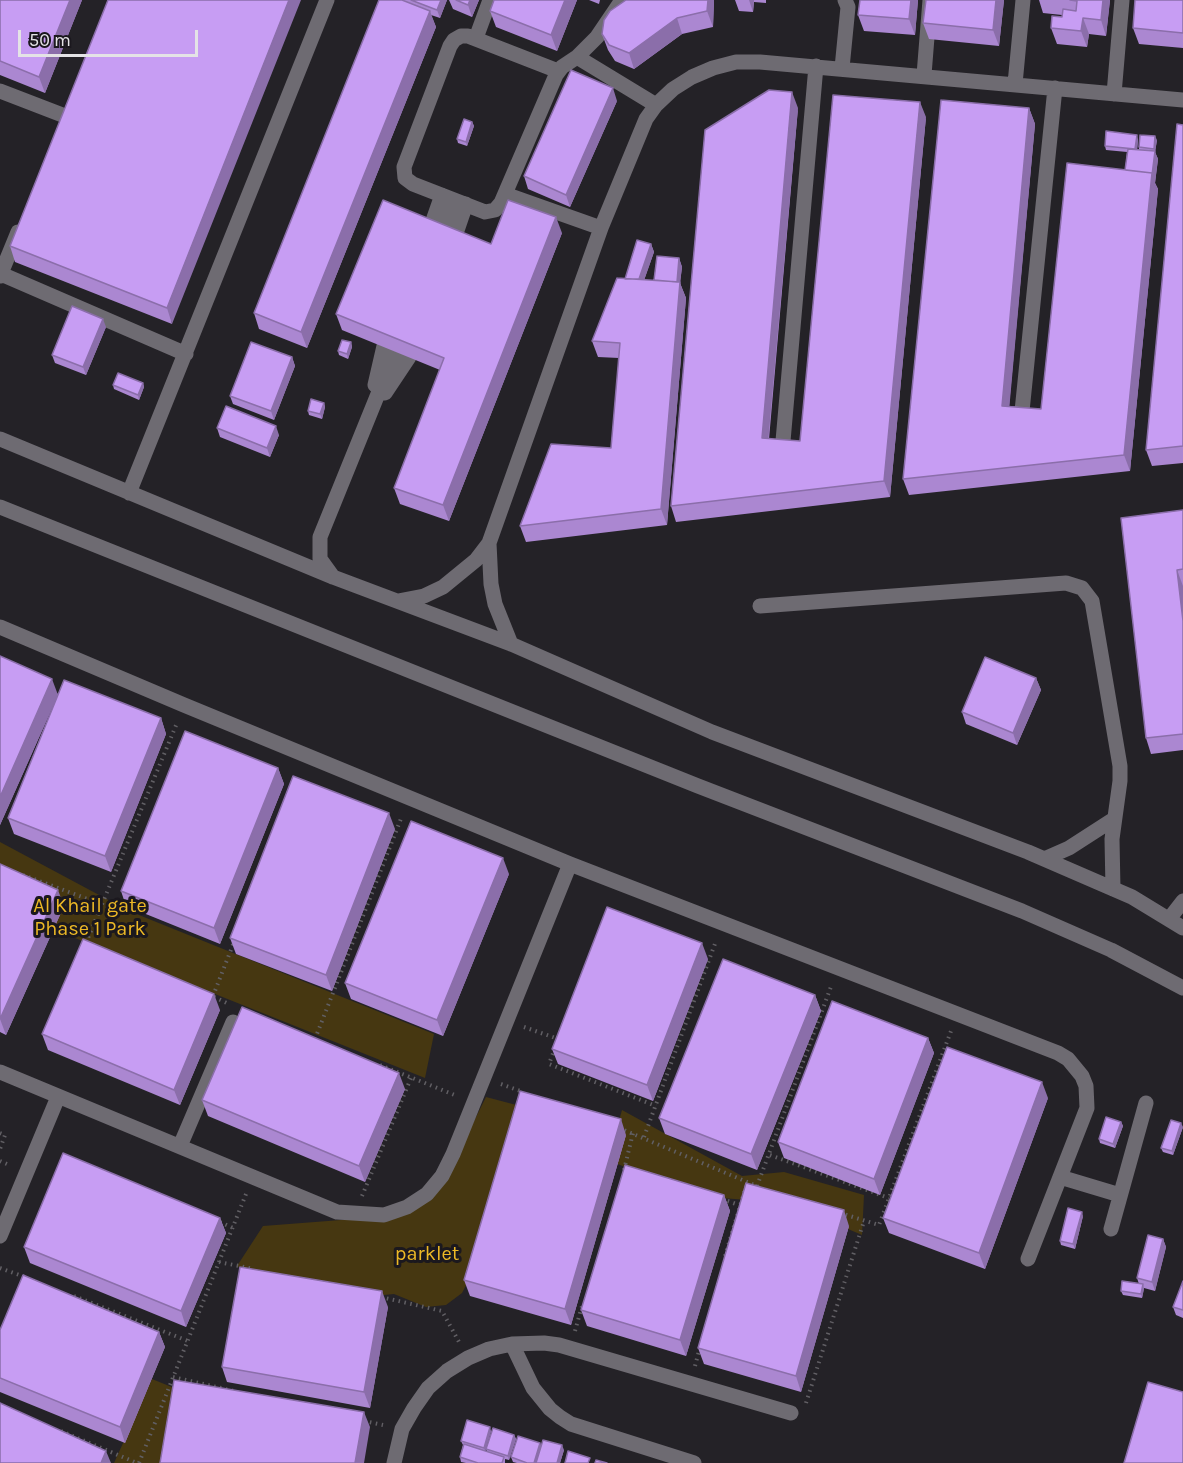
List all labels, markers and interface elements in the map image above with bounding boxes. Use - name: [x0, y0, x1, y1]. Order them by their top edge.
- scale bar: [21, 18, 201, 56]
- text: 50 m: [29, 29, 71, 51]
- park label: Al Khail gate Phase 1 Park: [33, 894, 147, 941]
- park label: parklet: [395, 1242, 459, 1266]

